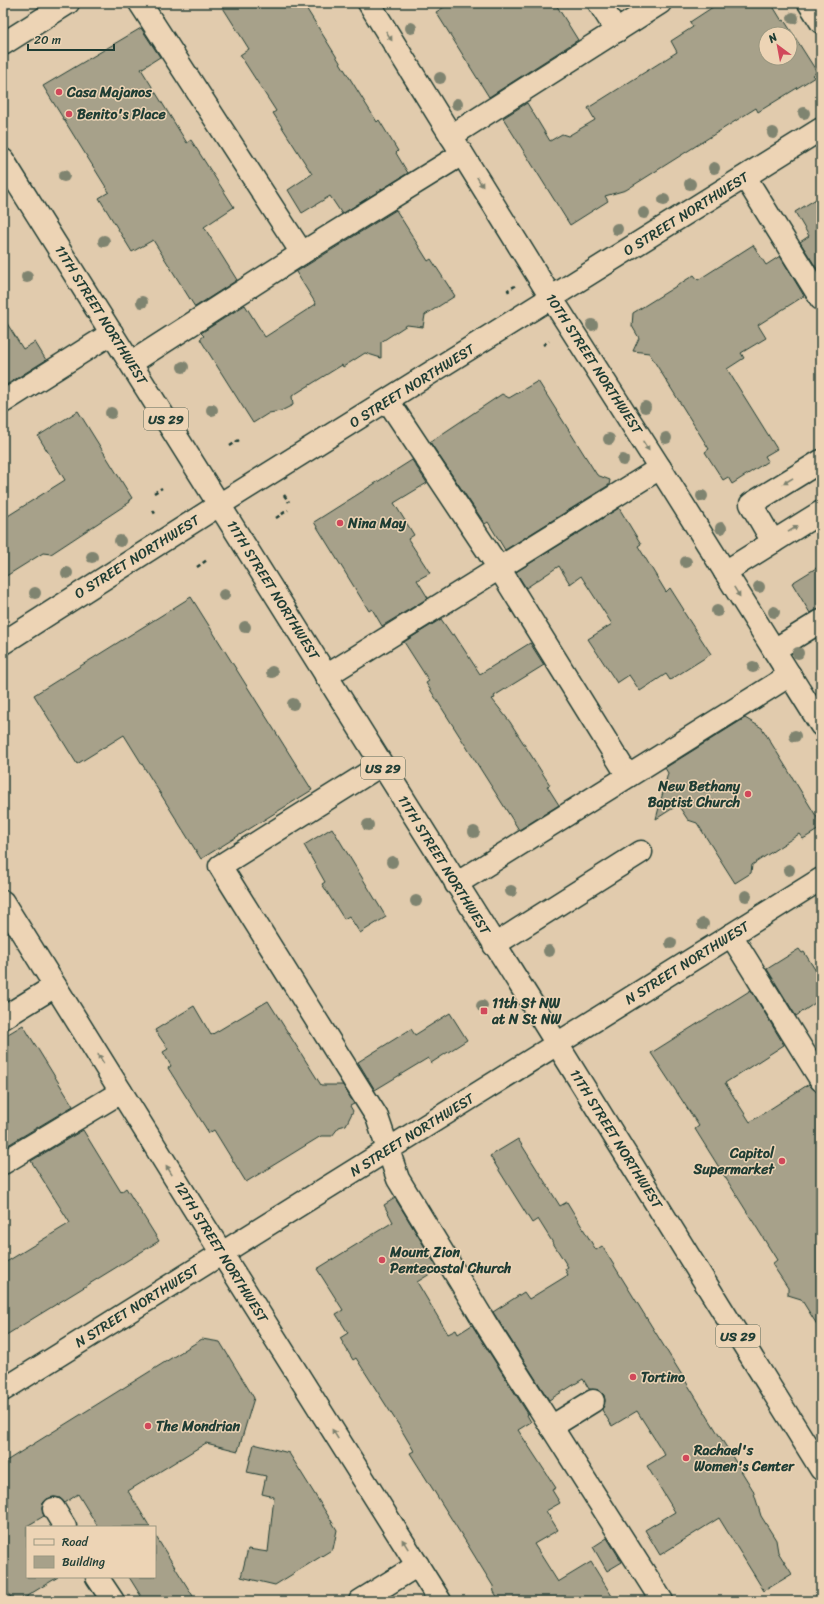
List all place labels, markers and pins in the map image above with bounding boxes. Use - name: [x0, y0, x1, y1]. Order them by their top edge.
- place label: Casa Majanos: [66, 80, 152, 105]
- marker: Casa Majanos: [54, 87, 64, 97]
- place label: Benito's Place: [77, 102, 167, 127]
- marker: Benito's Place: [64, 109, 74, 119]
- place label: Nina May: [347, 511, 407, 536]
- marker: Nina May: [335, 518, 345, 528]
- place label: New Bethany Baptist Church: [648, 774, 741, 815]
- marker: New Bethany Baptist Church: [743, 789, 753, 799]
- place label: 11th St NW at N St NW: [491, 991, 563, 1032]
- marker: 11th St NW at N St NW: [479, 1006, 489, 1016]
- place label: Capitol Supermarket: [693, 1141, 775, 1182]
- marker: Capitol Supermarket: [777, 1156, 787, 1166]
- place label: Mount Zion Pentecostal Church: [389, 1240, 512, 1281]
- marker: Mount Zion Pentecostal Church: [377, 1255, 387, 1265]
- place label: Tortino: [641, 1365, 685, 1390]
- marker: Tortino: [628, 1372, 638, 1382]
- place label: The Mondrian: [156, 1414, 241, 1439]
- marker: The Mondrian: [143, 1421, 153, 1431]
- place label: Rachael's Women's Center: [693, 1438, 795, 1479]
- marker: Rachael's Women's Center: [681, 1453, 691, 1463]

